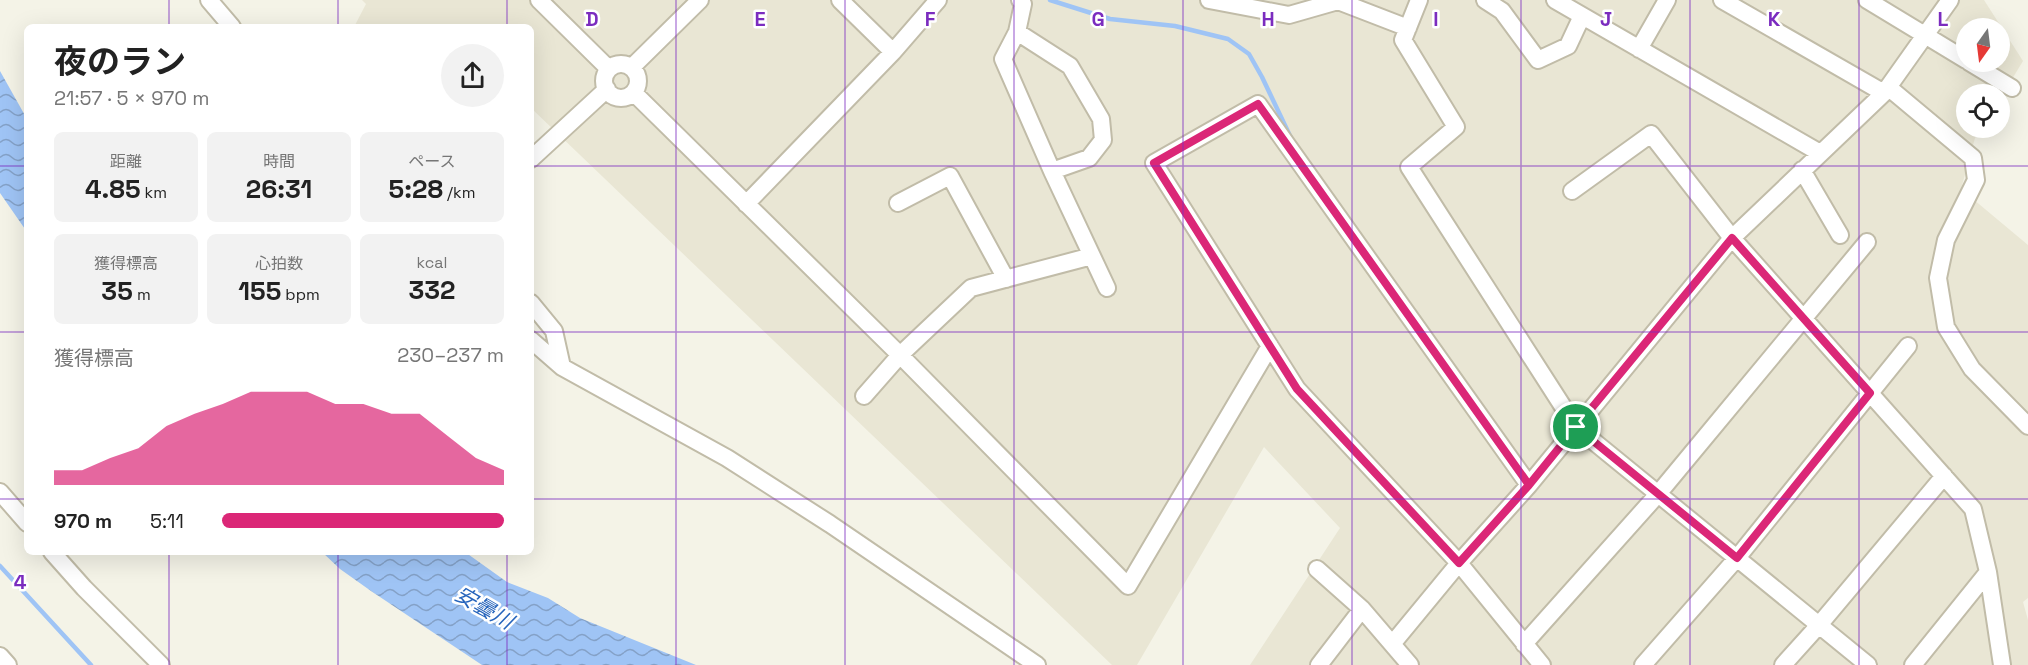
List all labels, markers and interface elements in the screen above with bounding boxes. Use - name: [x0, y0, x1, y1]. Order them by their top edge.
- text: D: [585, 6, 599, 32]
- text: E: [754, 6, 766, 32]
- text: F: [925, 6, 936, 32]
- text: G: [1091, 6, 1105, 32]
- text: H: [1261, 6, 1275, 32]
- text: I: [1433, 6, 1439, 32]
- text: J: [1600, 6, 1612, 32]
- text: K: [1768, 6, 1781, 32]
- text: L: [1938, 6, 1949, 32]
- north arrow: [1956, 18, 2010, 72]
- map controls: [1956, 18, 2010, 138]
- text: 夜のラン: [54, 41, 186, 83]
- button: share: [441, 44, 504, 107]
- button: locate: [1956, 84, 2010, 138]
- text: 21:57 · 5 × 970 m: [54, 85, 209, 111]
- text: 距離: [110, 151, 142, 172]
- text: 時間: [263, 151, 295, 172]
- text: ペース: [408, 151, 456, 172]
- text: 4.85: [85, 172, 141, 206]
- text: 26:31: [246, 172, 312, 206]
- text: 5:28: [389, 172, 443, 206]
- text: km: [141, 182, 167, 203]
- text: /km: [443, 182, 475, 203]
- text: kcal: [417, 252, 447, 273]
- text: 獲得標高: [94, 253, 158, 274]
- text: 心拍数: [255, 253, 303, 274]
- text: 332: [408, 273, 456, 307]
- text: 35: [101, 274, 133, 308]
- text: 155: [238, 274, 281, 308]
- text: m: [133, 284, 151, 305]
- text: bpm: [281, 284, 320, 305]
- text: 230–237 m: [397, 342, 504, 368]
- text: 獲得標高: [54, 345, 134, 371]
- pin: [1550, 401, 1601, 452]
- icon: arrive: [1559, 410, 1592, 443]
- text: 970 m: [54, 508, 112, 534]
- text: 5:11: [150, 508, 184, 534]
- text: 4: [14, 569, 27, 595]
- water label: 安曇川: [450, 580, 520, 636]

